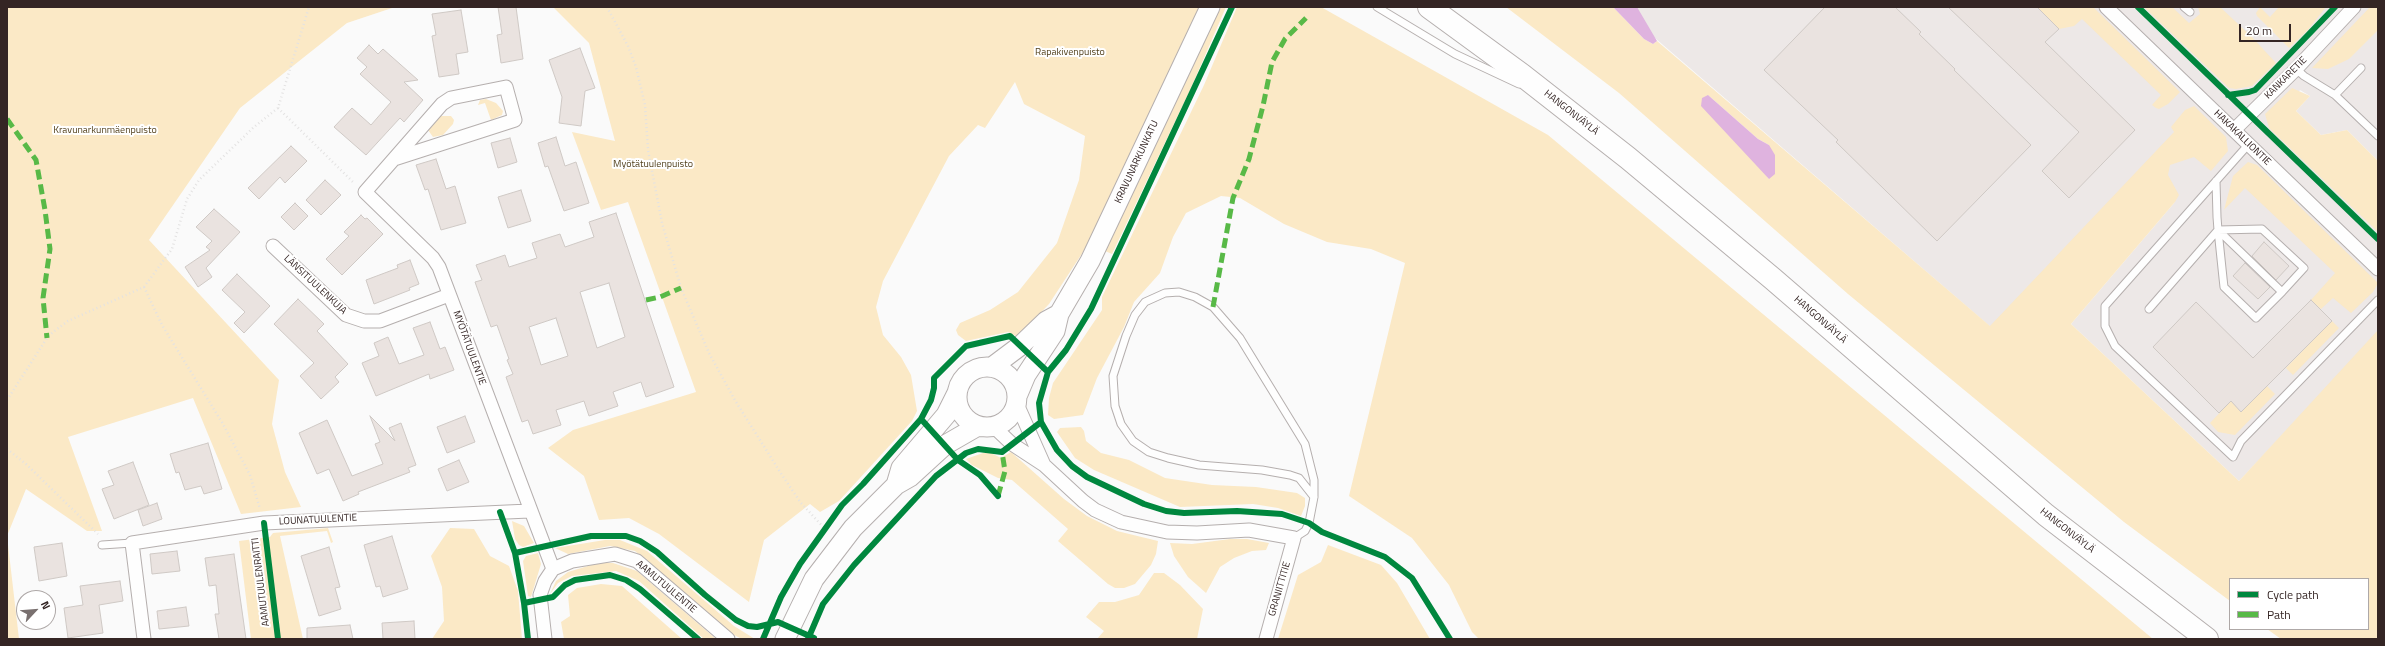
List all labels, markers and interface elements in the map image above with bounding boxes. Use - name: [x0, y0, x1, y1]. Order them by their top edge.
- scale bar: [2241, 16, 2293, 42]
- text: 20 m: [2246, 21, 2272, 40]
- park label: Rapakivenpuisto: [1035, 47, 1105, 59]
- street label: KANKARETIE: [2262, 54, 2310, 102]
- street label: HANGONVÄYLÄ: [1541, 88, 1601, 138]
- street label: HAKAKALLIONTIE: [2211, 108, 2273, 168]
- street label: KRAVUNARKUNKATU: [1112, 119, 1162, 205]
- park label: Kravunarkunmäenpuisto: [53, 125, 157, 137]
- park label: Myötätuulenpuisto: [613, 159, 693, 171]
- street label: LÄNSITUULENKUJA: [281, 253, 349, 317]
- street label: HANGONVÄYLÄ: [1791, 294, 1849, 346]
- street label: MYÖTÄTUULENTIE: [450, 309, 488, 387]
- street label: HANGONVÄYLÄ: [2037, 506, 2097, 556]
- street label: LOUNATUULENTIE: [279, 512, 357, 528]
- street label: AAMUTUULENRAITTI: [250, 537, 272, 627]
- street label: AAMUTUULENTIE: [633, 558, 699, 616]
- street label: GRANIITTITIE: [1266, 560, 1294, 618]
- legend: [2229, 578, 2369, 630]
- text: Cycle path: [2267, 585, 2319, 604]
- north arrow: [16, 590, 56, 630]
- text: N: [37, 598, 55, 612]
- text: Path: [2267, 605, 2291, 624]

